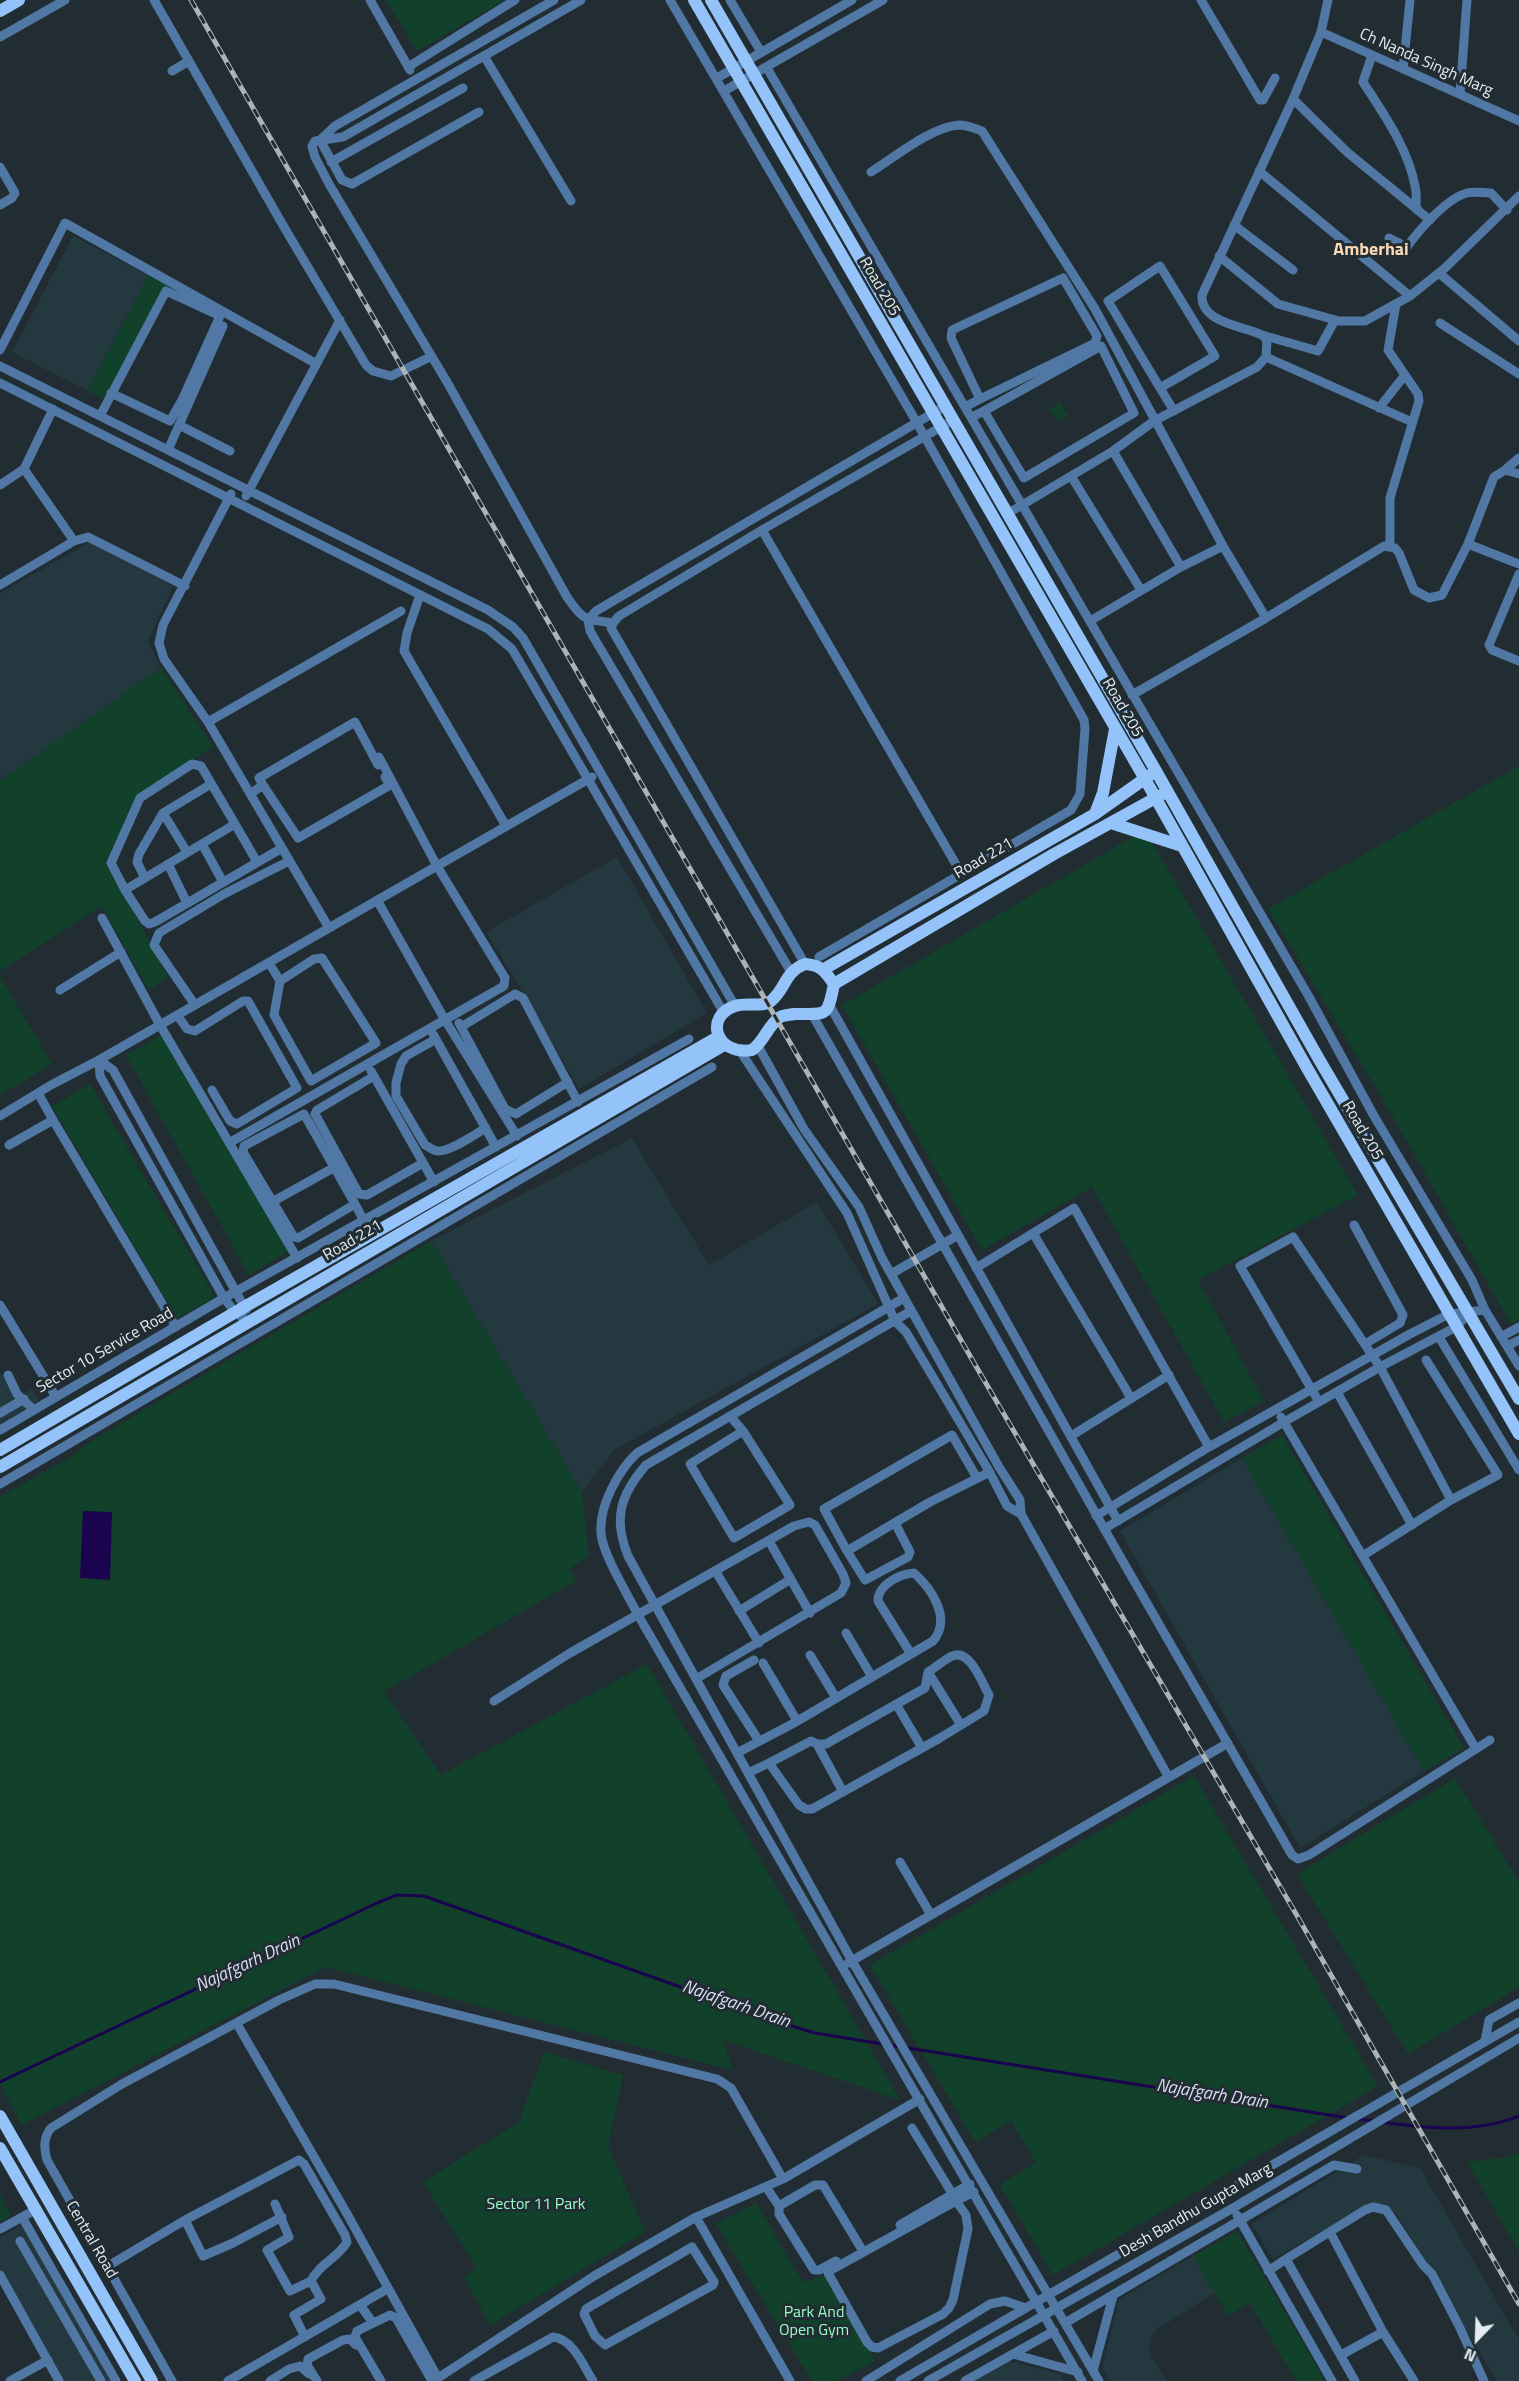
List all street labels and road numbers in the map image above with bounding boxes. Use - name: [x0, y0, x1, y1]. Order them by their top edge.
- street label: Ch Nanda Singh Marg: [1356, 25, 1496, 101]
- street label: Road 205: [854, 254, 904, 320]
- street label: Road 205: [1097, 675, 1147, 741]
- street label: Road 221: [951, 834, 1017, 884]
- street label: Road 205: [1337, 1098, 1387, 1164]
- street label: Road 221: [320, 1216, 386, 1266]
- street label: Sector 10 Service Road: [33, 1304, 177, 1398]
- street label: Desh Bandhu Gupta Marg: [1117, 2160, 1275, 2262]
- street label: Central Road: [61, 2198, 121, 2282]

